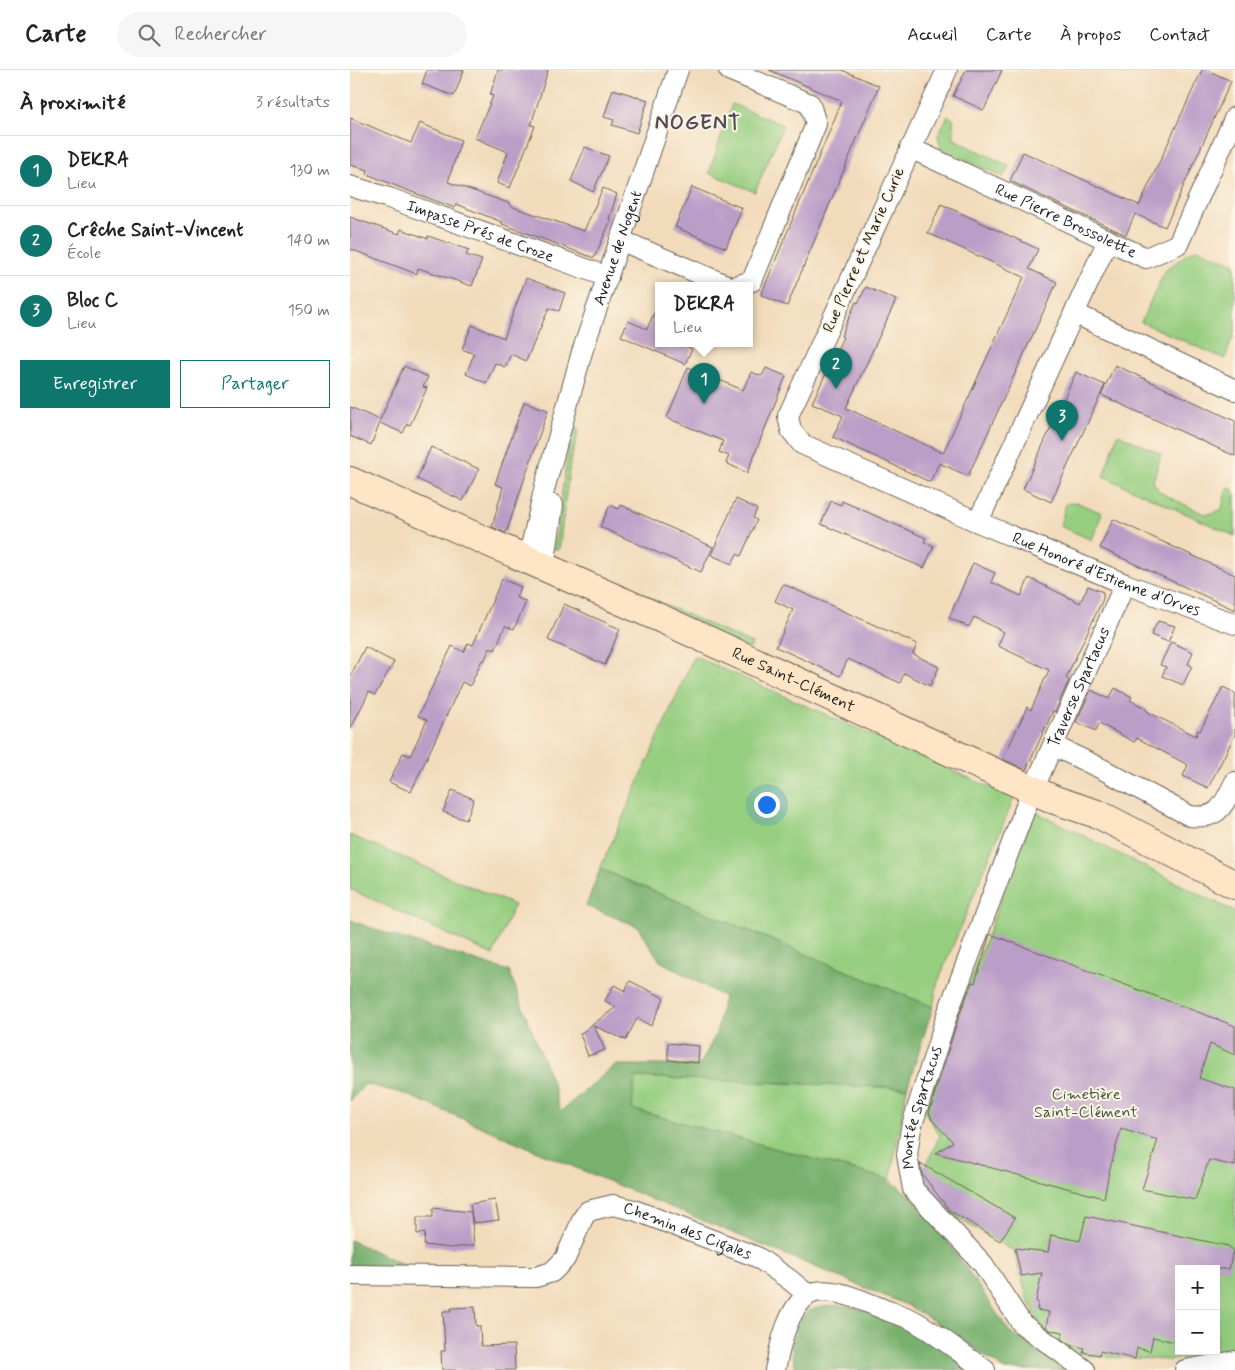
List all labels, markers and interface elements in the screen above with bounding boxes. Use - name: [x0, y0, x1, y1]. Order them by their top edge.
- search box: [117, 12, 467, 57]
- text: Carte: [25, 19, 87, 50]
- icon: search: [135, 21, 163, 49]
- text: Rechercher: [175, 22, 267, 47]
- text: Accueil: [907, 23, 958, 47]
- text: Carte: [986, 23, 1032, 47]
- text: À propos: [1060, 23, 1121, 47]
- text: Contact: [1149, 23, 1210, 47]
- text: À proximité: [20, 89, 126, 117]
- text: 3 résultats: [256, 92, 330, 113]
- district label: NOGENT: [655, 109, 741, 137]
- text: DEKRA: [67, 148, 129, 173]
- text: 1: [32, 160, 40, 181]
- text: 130 m: [289, 160, 330, 181]
- street label: Rue Pierre et Marie Curie: [818, 164, 910, 336]
- text: Lieu: [67, 173, 97, 194]
- street label: Rue Pierre Brossolette: [992, 179, 1140, 263]
- street label: Avenue de Nogent: [588, 188, 647, 308]
- street label: Impasse Prés de Croze: [404, 195, 557, 267]
- text: Crêche Saint-Vincent: [67, 218, 243, 243]
- text: 2: [32, 230, 40, 251]
- text: 140 m: [286, 230, 330, 251]
- text: École: [67, 243, 101, 264]
- popup: [655, 282, 753, 347]
- text: Bloc C: [67, 288, 118, 313]
- text: DEKRA: [673, 292, 735, 317]
- text: 3: [32, 300, 40, 321]
- text: 150 m: [288, 300, 330, 321]
- text: Lieu: [67, 313, 97, 334]
- text: Lieu: [673, 317, 702, 338]
- pin: 2: [820, 348, 852, 389]
- button: Enregistrer: [20, 360, 170, 408]
- button: Partager: [180, 360, 330, 408]
- pin: 1: [688, 363, 720, 404]
- pin: 3: [1046, 400, 1078, 441]
- street label: Rue Honoré d'Estienne d'Orves: [1009, 527, 1203, 621]
- street label: Traverse Spartacus: [1043, 624, 1115, 751]
- street label: Rue Saint-Clément: [729, 642, 859, 717]
- your location: [754, 792, 780, 818]
- street label: Montée Spartacus: [897, 1043, 947, 1171]
- park label: Cimetière Saint-Clément: [1034, 1084, 1138, 1123]
- street label: Chemin des Cigales: [621, 1197, 755, 1264]
- map controls: [1175, 1265, 1220, 1355]
- button: +: [1175, 1265, 1220, 1310]
- button: −: [1175, 1310, 1220, 1355]

